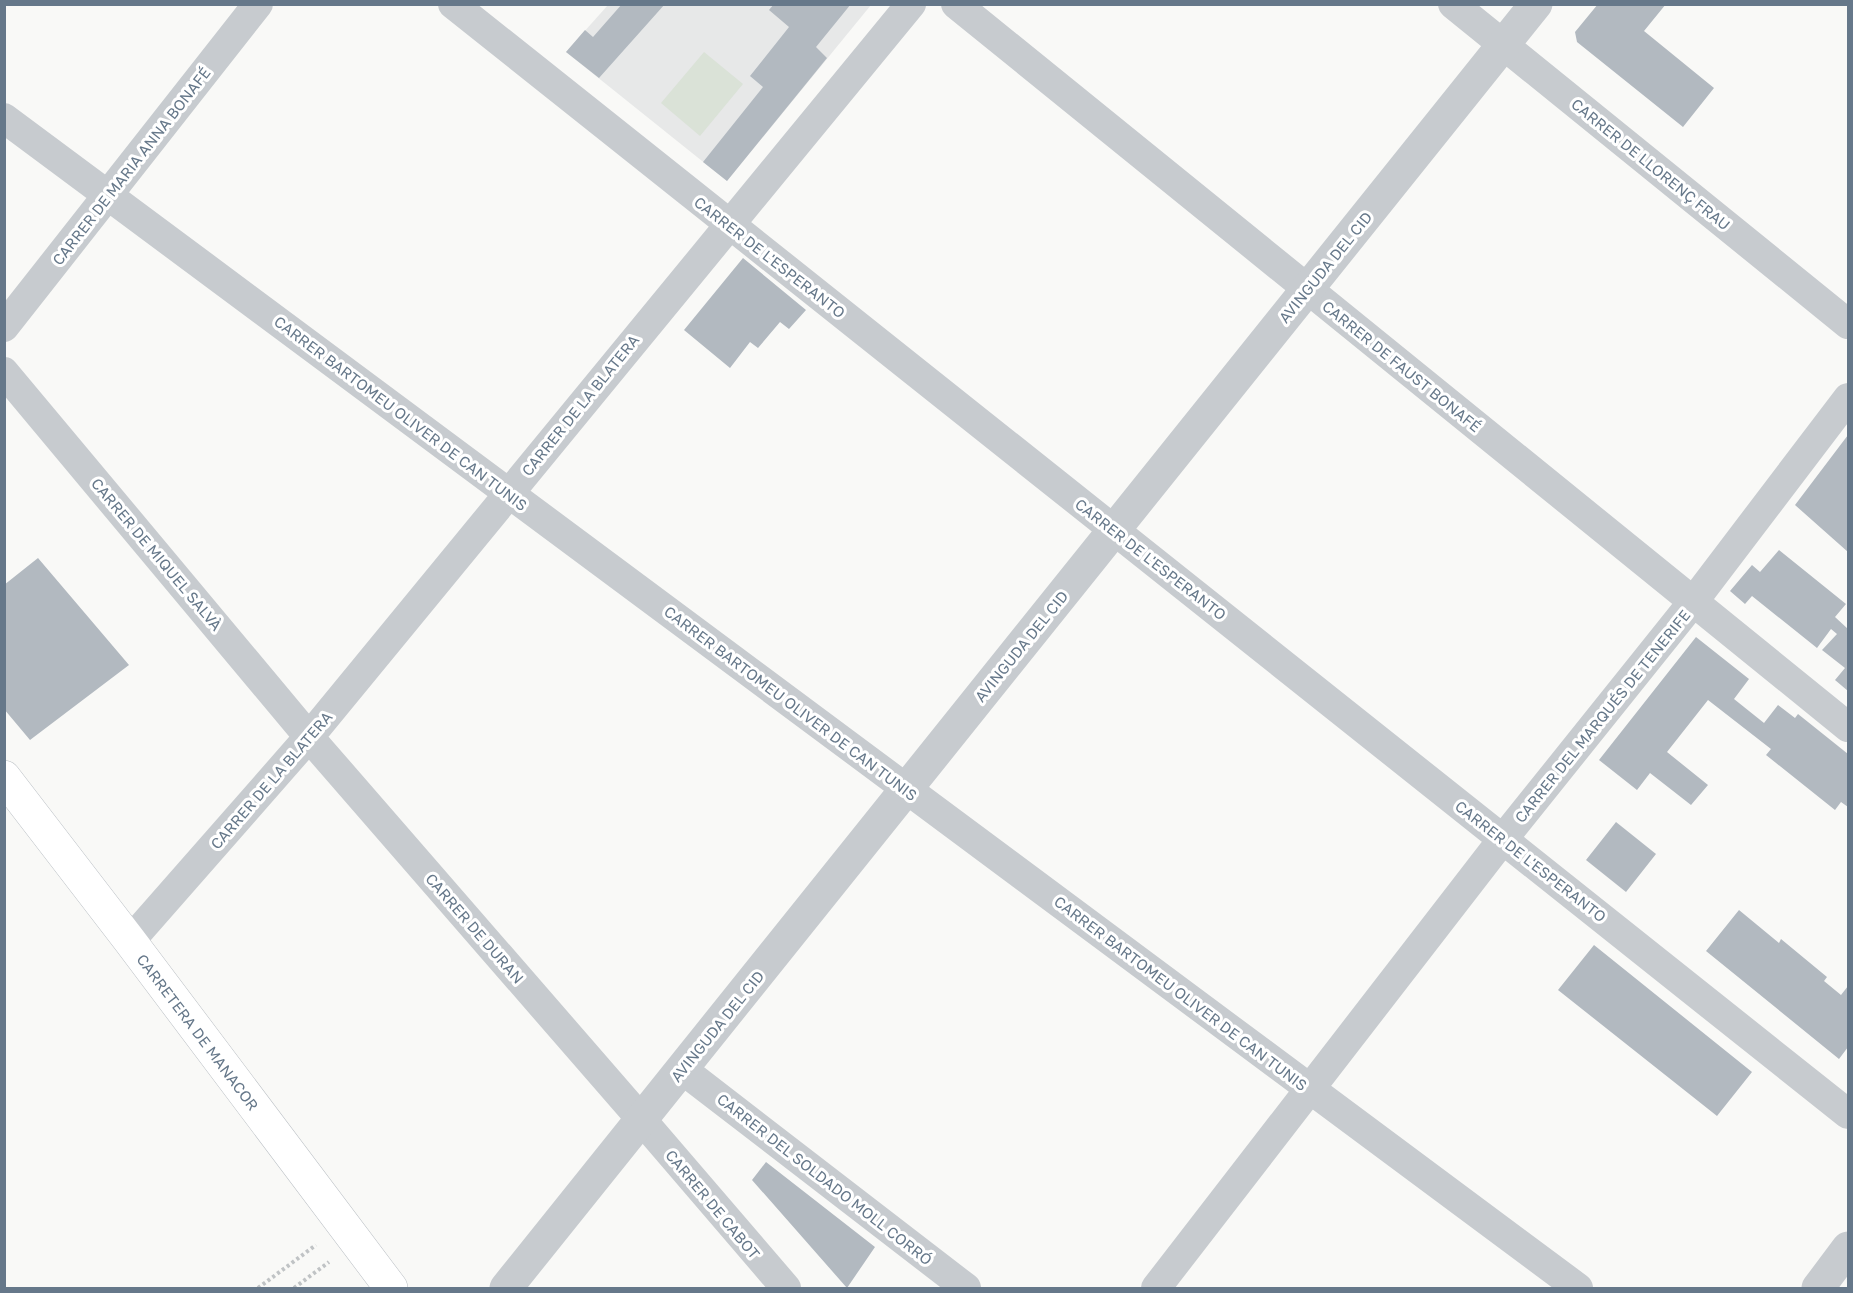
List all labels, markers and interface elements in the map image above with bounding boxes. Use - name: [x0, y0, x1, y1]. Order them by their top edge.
- street label: CARRER DE MARIA ANNA BONAFÉ: [48, 64, 214, 268]
- street label: CARRER DE LLORENÇ FRAU: [1568, 94, 1734, 234]
- street label: CARRER DE L'ESPERANTO: [691, 192, 849, 322]
- street label: AVINGUDA DEL CID: [1275, 208, 1375, 326]
- street label: CARRER DE FAUST BONAFÉ: [1319, 297, 1485, 435]
- street label: CARRER BARTOMEU OLIVER DE CAN TUNIS: [271, 312, 531, 514]
- street label: CARRER DE LA BLATERA: [518, 331, 642, 479]
- street label: CARRER DE MIQUEL SALVÀ: [88, 474, 226, 634]
- street label: CARRER DE L'ESPERANTO: [1072, 494, 1230, 624]
- street label: AVINGUDA DEL CID: [971, 587, 1071, 705]
- street label: CARRER BARTOMEU OLIVER DE CAN TUNIS: [661, 602, 921, 804]
- street label: CARRER DEL MARQUÉS DE TENERIFE: [1511, 606, 1693, 826]
- street label: CARRER DE LA BLATERA: [206, 708, 336, 852]
- street label: CARRER DE L'ESPERANTO: [1452, 796, 1610, 926]
- street label: CARRER DE DURAN: [422, 869, 528, 987]
- street label: CARRER BARTOMEU OLIVER DE CAN TUNIS: [1051, 892, 1311, 1094]
- street label: CARRETERA DE MANACOR: [133, 950, 263, 1114]
- street label: AVINGUDA DEL CID: [667, 967, 767, 1085]
- street label: CARRER DEL SOLDADO MOLL CORRÓ: [714, 1089, 936, 1269]
- street label: CARRER DE CABOT: [662, 1146, 764, 1262]

